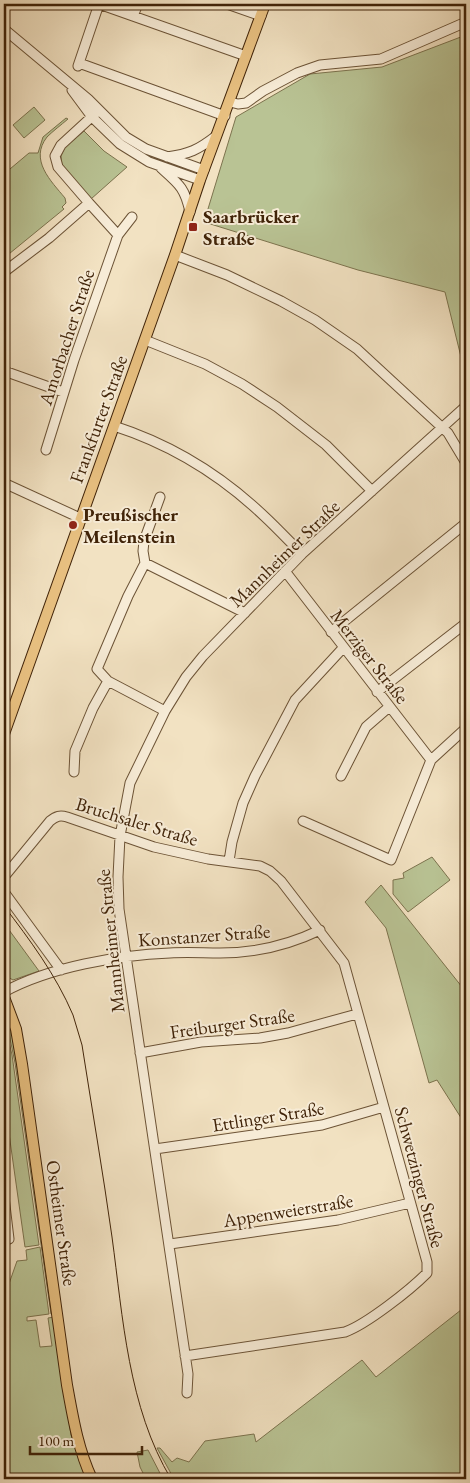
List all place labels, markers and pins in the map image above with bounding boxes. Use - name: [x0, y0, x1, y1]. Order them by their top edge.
- place label: Saarbrücker Straße: [203, 204, 299, 251]
- marker: Saarbrücker Straße: [187, 221, 199, 233]
- place label: Preußischer Meilenstein: [83, 502, 178, 549]
- marker: Preußischer Meilenstein: [67, 519, 79, 531]

